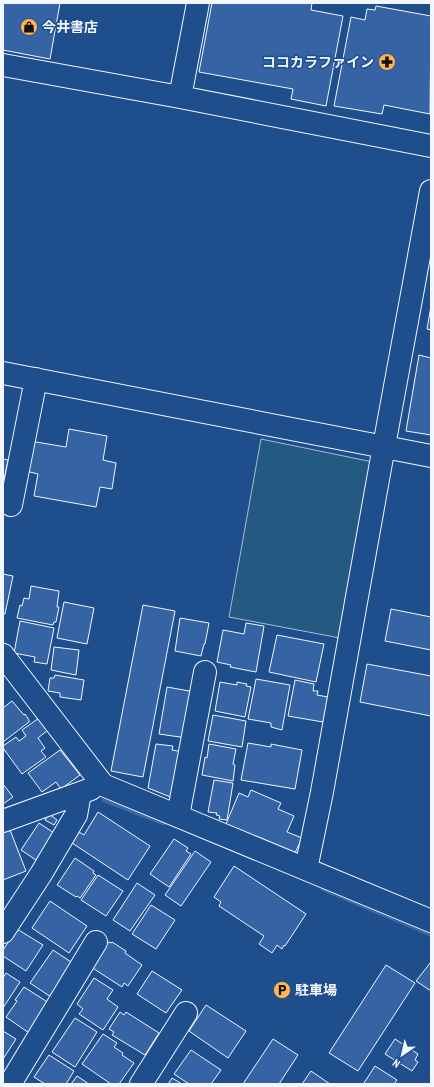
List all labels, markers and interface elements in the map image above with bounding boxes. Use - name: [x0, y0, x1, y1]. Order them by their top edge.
- shop icon: 今井書店: [19, 17, 39, 37]
- place label: 今井書店: [42, 18, 98, 36]
- pharmacy icon: ココカラファイン: [377, 52, 397, 72]
- place label: ココカラファイン: [262, 53, 374, 71]
- parking icon: 駐車場: [272, 980, 292, 1000]
- place label: 駐車場: [295, 981, 337, 999]
- north arrow: [382, 1035, 422, 1075]
- text: N: [390, 1056, 403, 1071]

